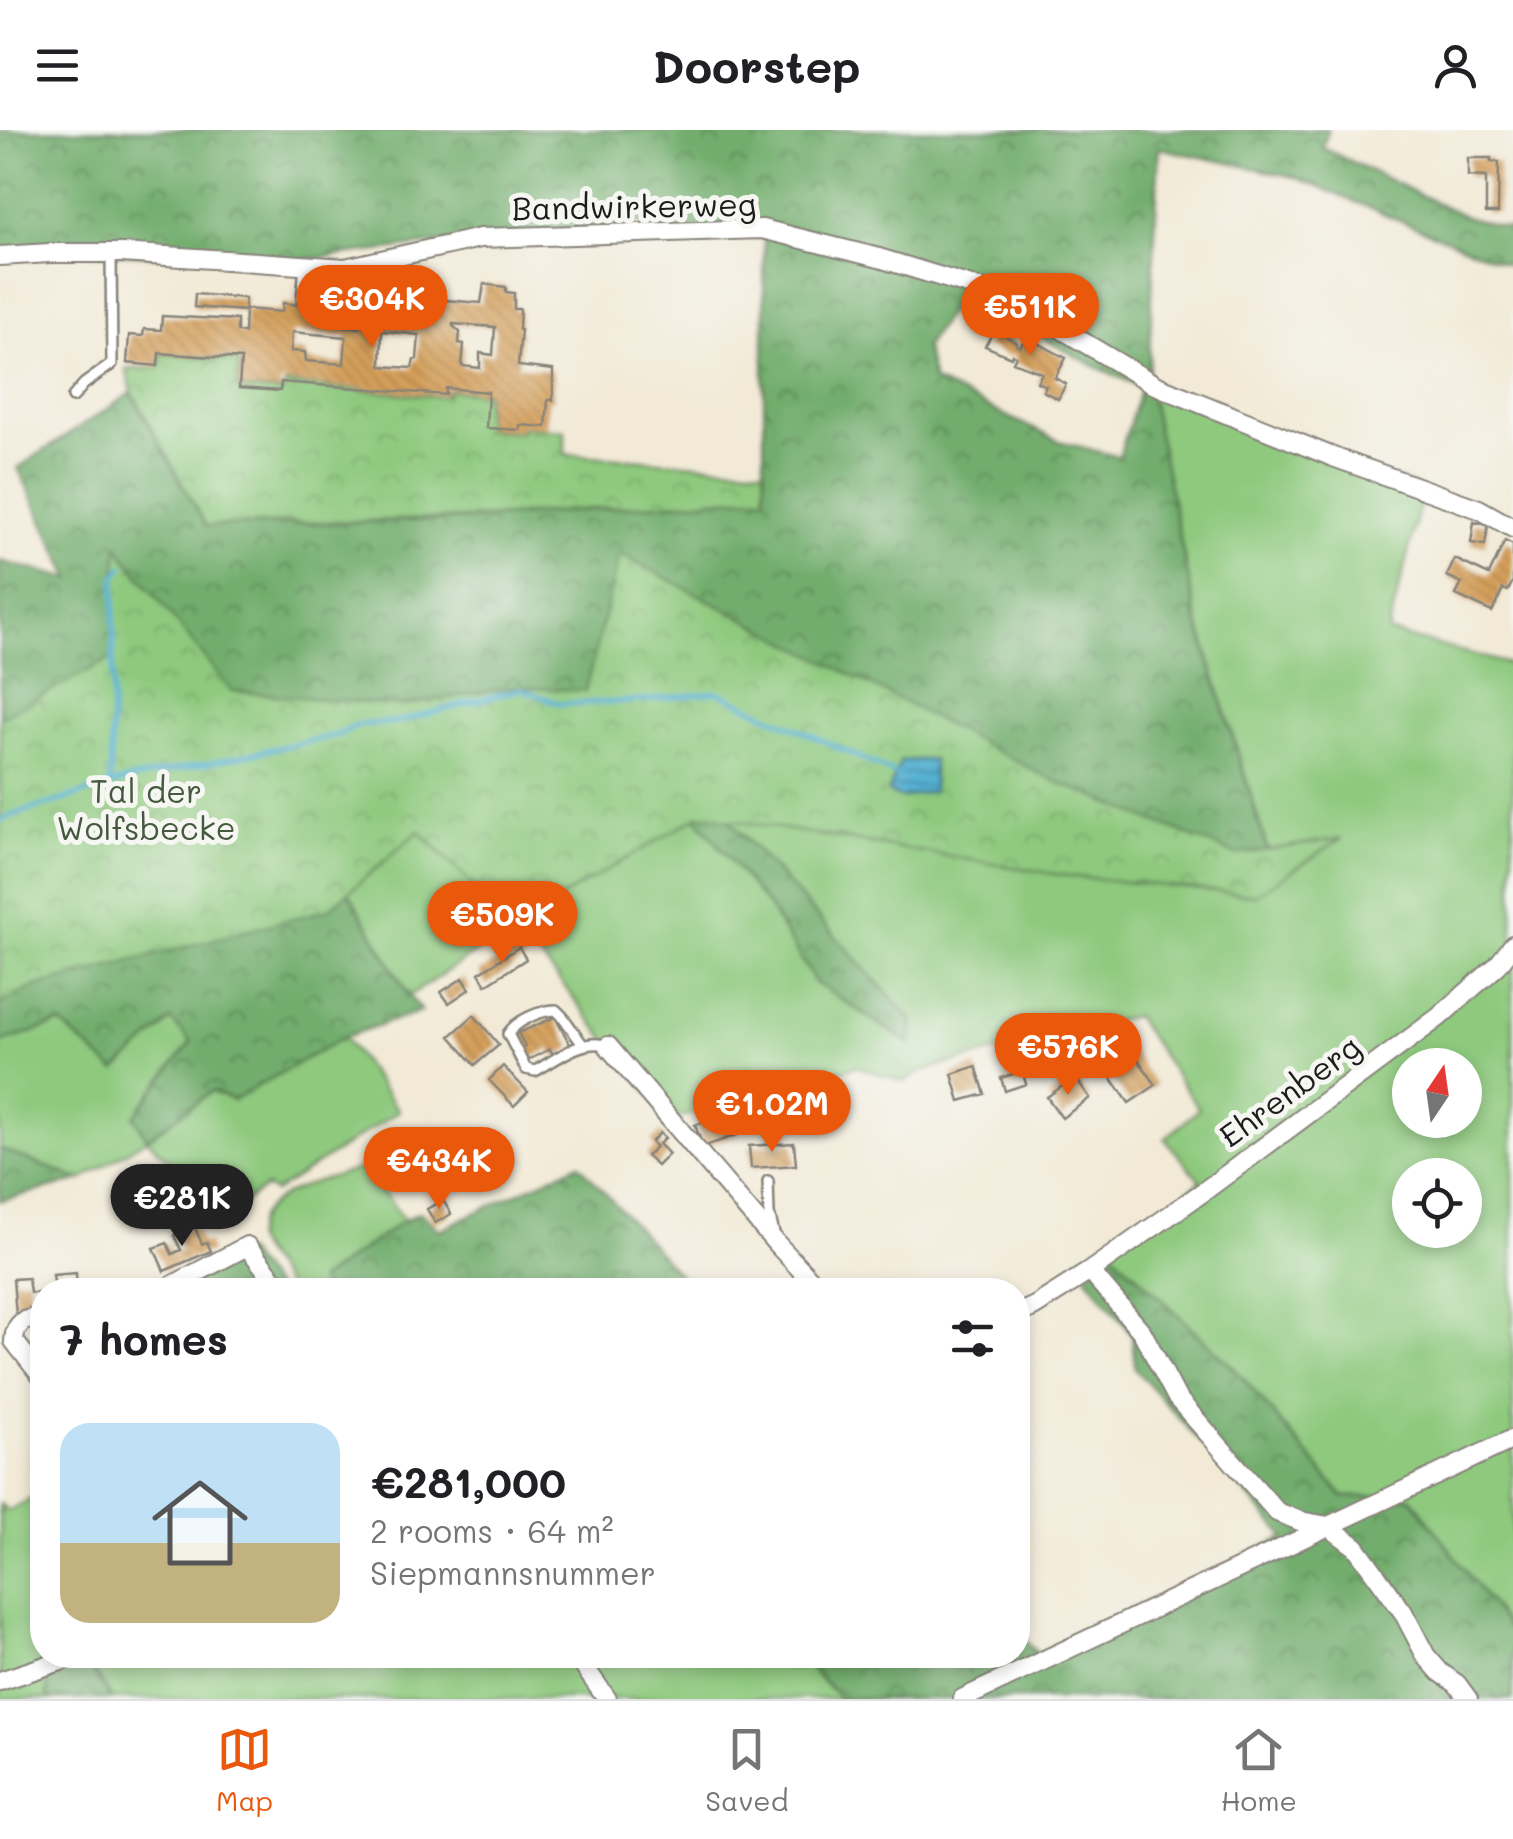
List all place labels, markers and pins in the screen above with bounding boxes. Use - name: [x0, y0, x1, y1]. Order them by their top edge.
- pin: €304K: [302, 265, 442, 350]
- pin: €511K: [960, 273, 1100, 358]
- pin: €509K: [432, 881, 572, 966]
- pin: €576K: [998, 1013, 1138, 1098]
- pin: €1.02M: [691, 1070, 853, 1155]
- pin: €434K: [369, 1127, 509, 1212]
- pin: €281K: [112, 1164, 252, 1249]

